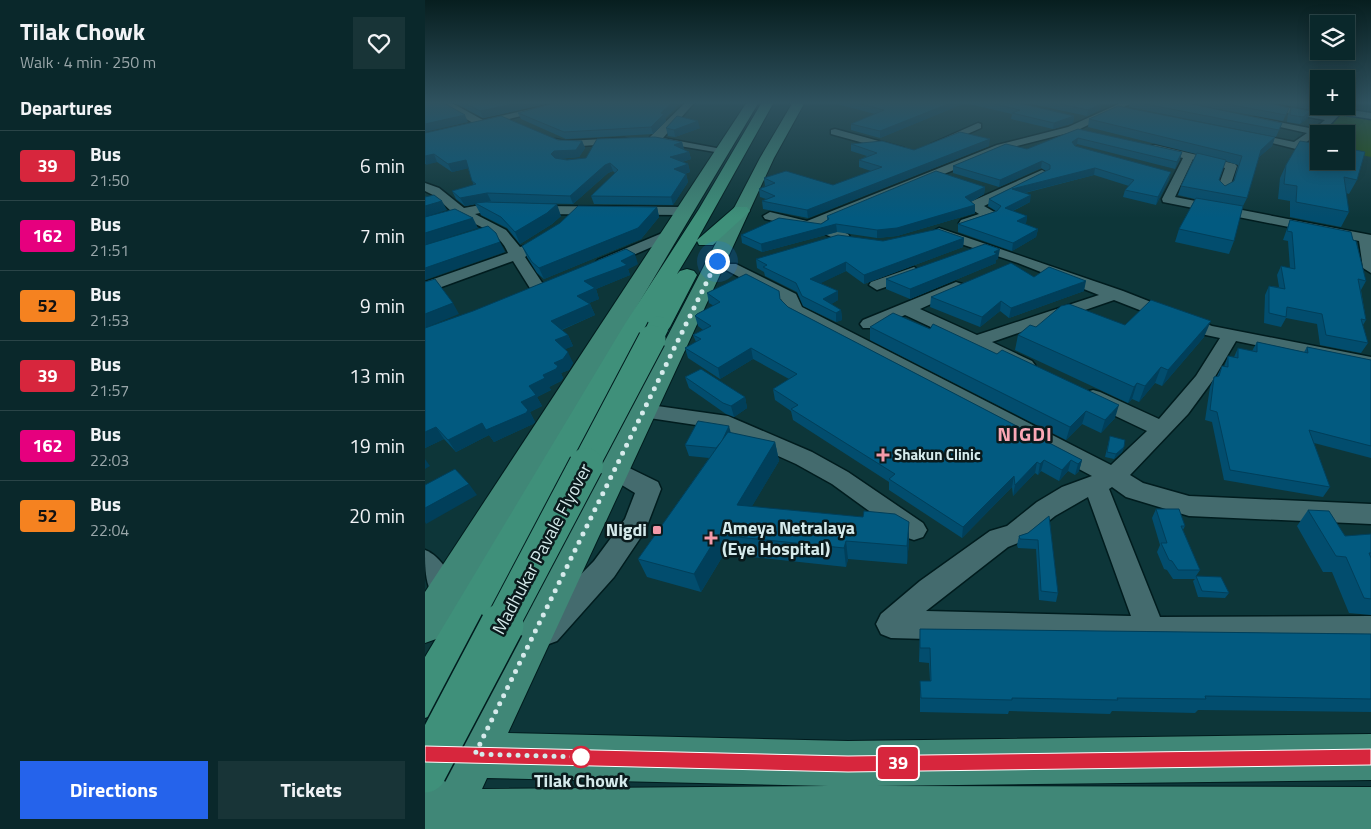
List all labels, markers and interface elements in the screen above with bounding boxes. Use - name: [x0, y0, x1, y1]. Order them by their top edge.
- text: Tilak Chowk: [20, 13, 145, 49]
- map controls: [1310, 15, 1355, 170]
- button: layers: [1310, 15, 1355, 60]
- button: heart: [353, 17, 405, 69]
- text: Walk · 4 min · 250 m: [20, 50, 156, 74]
- button: +: [1310, 70, 1355, 115]
- text: Departures: [20, 93, 112, 122]
- button: −: [1310, 125, 1355, 170]
- text: Bus: [90, 139, 121, 168]
- text: 6 min: [360, 151, 405, 180]
- text: 39: [37, 152, 58, 179]
- text: 21:50: [90, 168, 129, 192]
- text: Bus: [90, 209, 121, 238]
- text: 7 min: [360, 221, 405, 250]
- text: 162: [32, 222, 63, 249]
- text: 21:51: [90, 238, 129, 262]
- your location: [705, 249, 730, 274]
- text: Bus: [90, 279, 121, 308]
- text: 9 min: [360, 291, 405, 320]
- text: 52: [37, 292, 58, 319]
- text: 21:53: [90, 308, 129, 332]
- text: Bus: [90, 349, 121, 378]
- text: 13 min: [349, 361, 405, 390]
- text: 39: [37, 362, 58, 389]
- text: 21:57: [90, 378, 129, 402]
- district label: NIGDI: [997, 418, 1053, 449]
- text: Bus: [90, 419, 121, 448]
- text: 19 min: [349, 431, 405, 460]
- text: 162: [32, 432, 63, 459]
- place label: Shakun Clinic: [894, 443, 981, 466]
- text: 22:03: [90, 448, 129, 472]
- marker: Shakun Clinic: [876, 448, 890, 462]
- street label: Madhukar Pavale Flyover: [485, 458, 598, 639]
- text: Bus: [90, 489, 121, 518]
- text: 20 min: [349, 501, 405, 530]
- text: 52: [37, 502, 58, 529]
- place label: Ameya Netralaya (Eye Hospital): [722, 514, 855, 562]
- place label: Nigdi: [606, 516, 647, 543]
- text: 22:04: [90, 518, 129, 542]
- marker: Nigdi: [651, 524, 663, 536]
- marker: Ameya Netralaya (Eye Hospital): [704, 531, 718, 545]
- marker: Tilak Chowk: [570, 746, 592, 768]
- line badge: 39: [875, 747, 921, 779]
- text: 39: [888, 749, 908, 776]
- button: Directions: [20, 761, 208, 819]
- button: Tickets: [218, 761, 405, 819]
- place label: Tilak Chowk: [534, 767, 629, 794]

